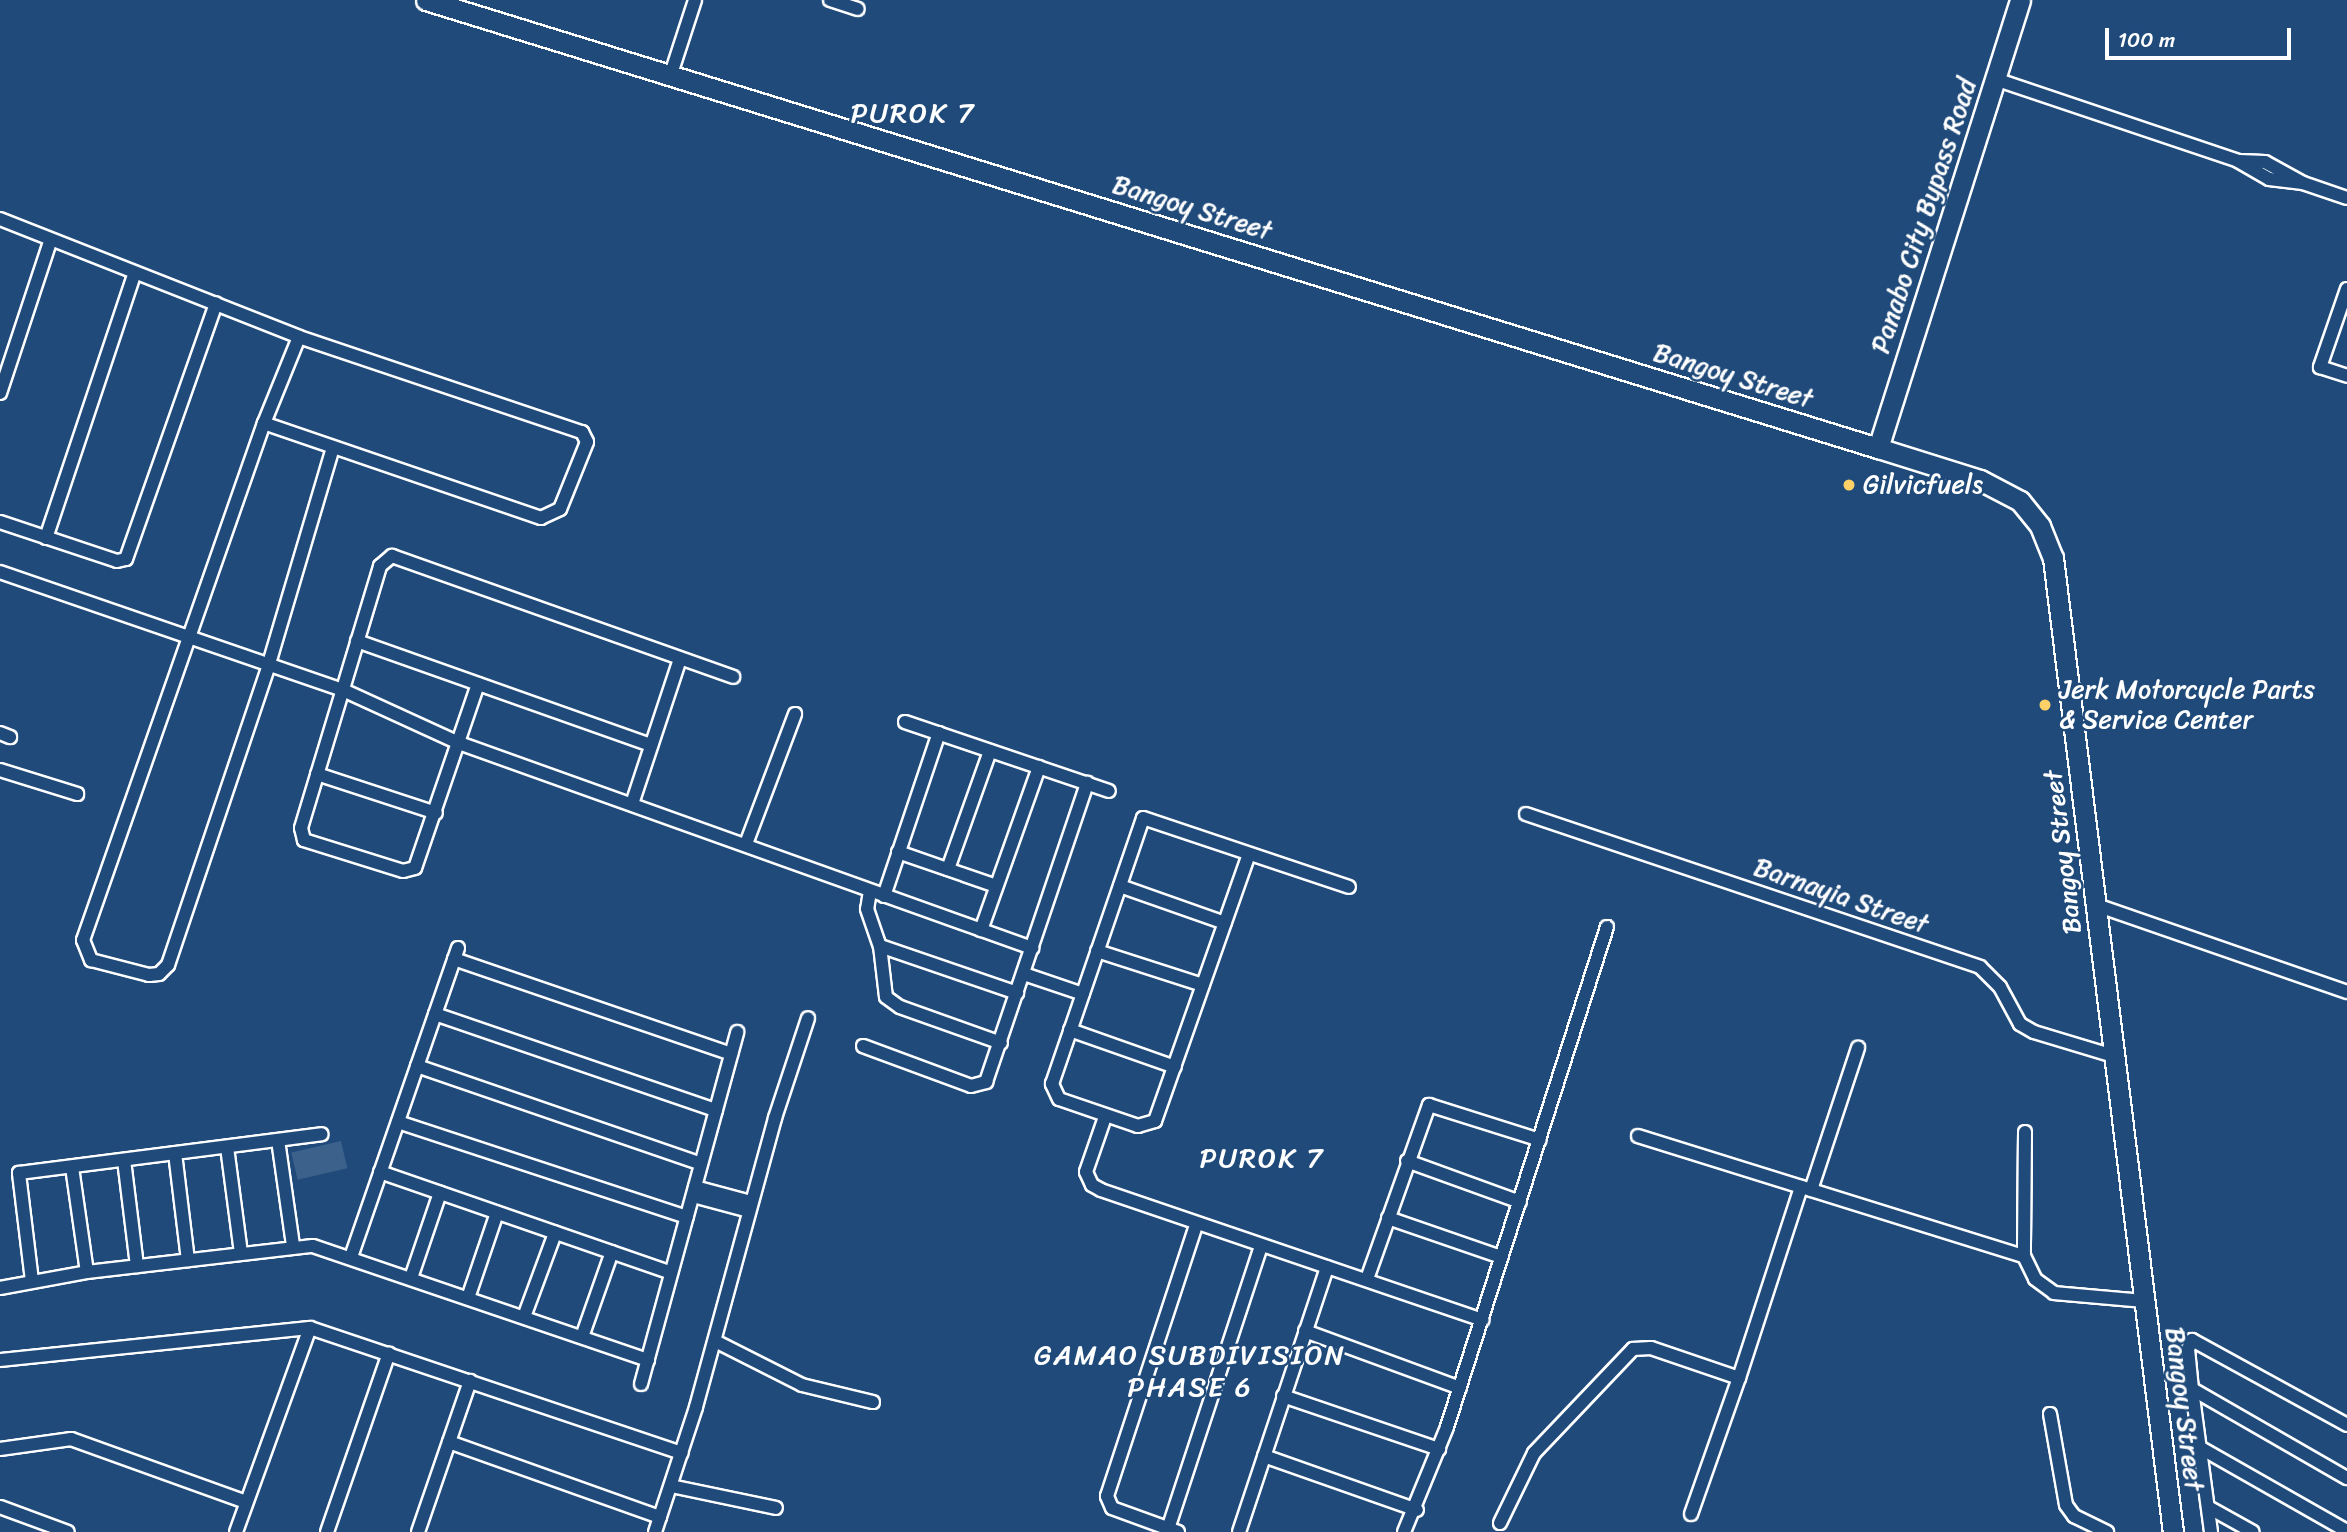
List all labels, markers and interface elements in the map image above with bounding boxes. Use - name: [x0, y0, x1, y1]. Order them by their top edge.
- scale bar: [2109, 14, 2294, 58]
- text: 100 m: [2118, 21, 2175, 59]
- street label: Panabo City Bypass Road: [1865, 75, 1983, 357]
- district label: PUROK 7: [851, 96, 975, 130]
- street label: Bangoy Street: [1108, 169, 1276, 247]
- street label: Bangoy Street: [1649, 337, 1817, 415]
- place label: Gilvicfuels: [1863, 469, 1983, 501]
- marker: Gilvicfuels: [1841, 477, 1857, 493]
- place label: Jerk Motorcycle Parts & Service Center: [2059, 674, 2313, 736]
- marker: Jerk Motorcycle Parts & Service Center: [2037, 697, 2053, 713]
- street label: Bangoy Street: [2037, 768, 2089, 936]
- street label: Barnayia Street: [1749, 851, 1933, 941]
- district label: PUROK 7: [1200, 1141, 1324, 1175]
- street label: Bangoy Street: [2158, 1325, 2210, 1493]
- district label: GAMAO SUBDIVISION PHASE 6: [1038, 1338, 1342, 1404]

